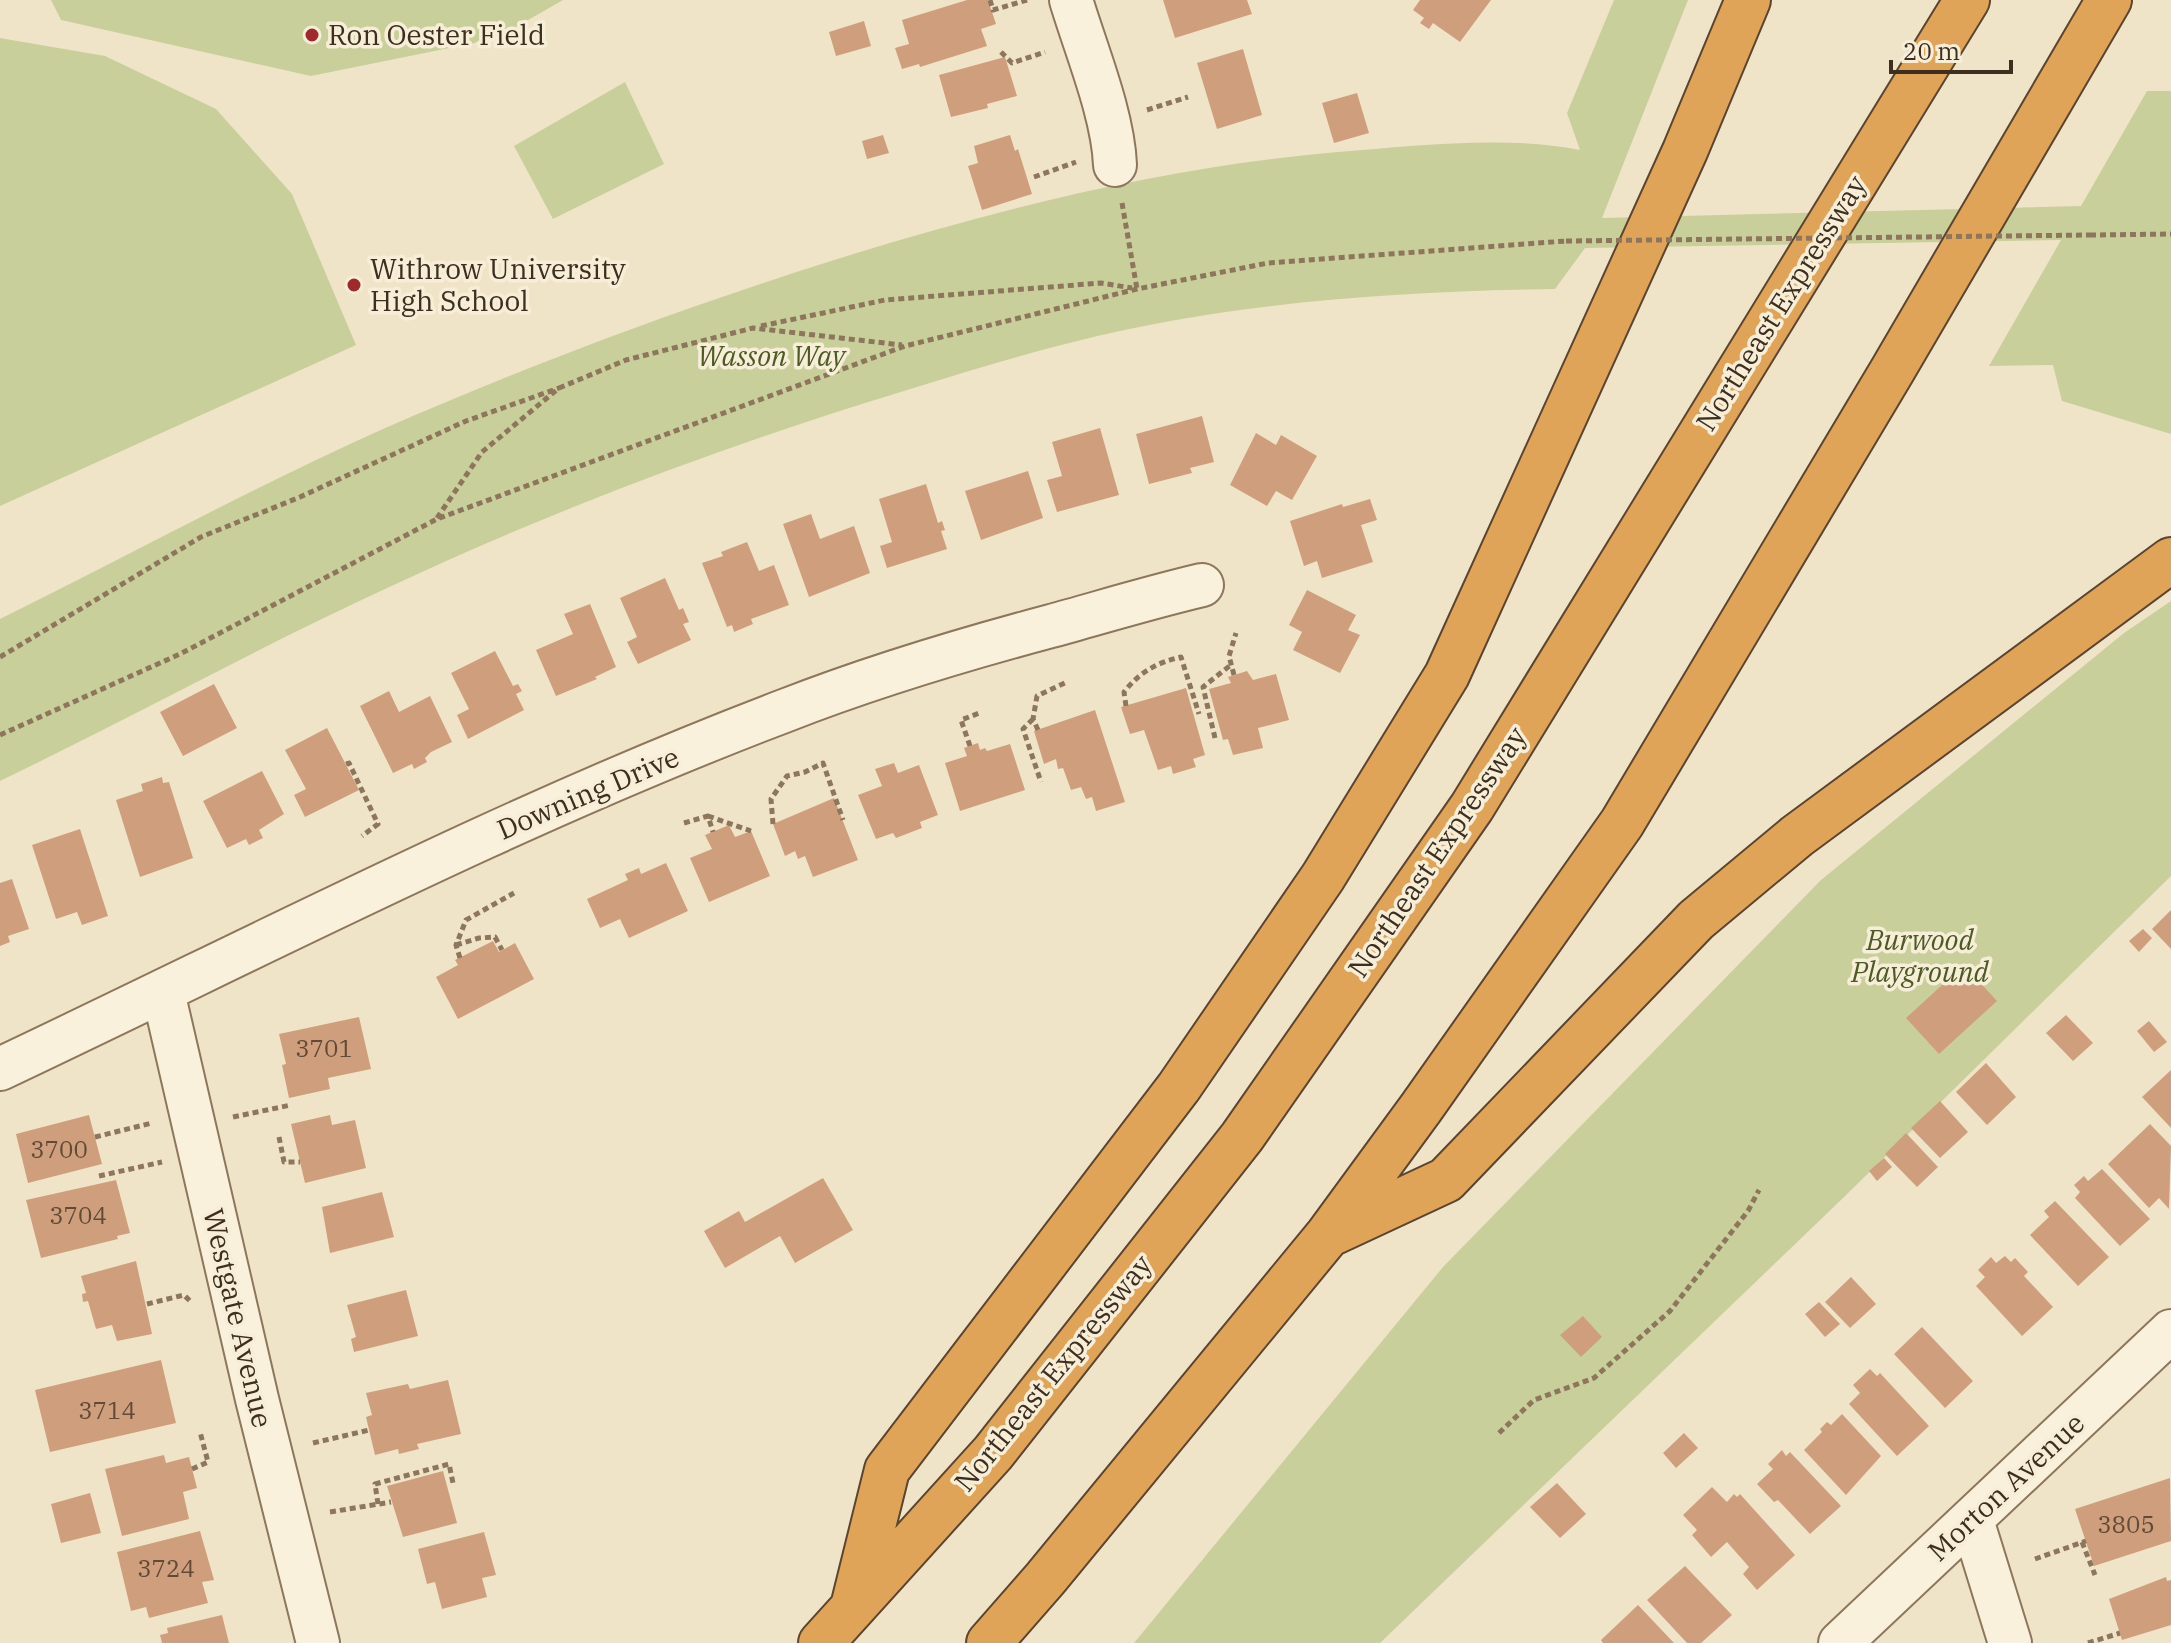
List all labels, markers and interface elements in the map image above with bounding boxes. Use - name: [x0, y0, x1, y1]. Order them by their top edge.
- place label: Ron Oester Field: [328, 16, 545, 53]
- scale bar: [1891, 24, 2011, 74]
- marker: Ron Oester Field: [303, 26, 321, 44]
- text: 20 m: [1903, 35, 1960, 67]
- street label: Northeast Expressway: [1687, 168, 1874, 437]
- place label: Withrow University High School: [370, 250, 626, 319]
- marker: Withrow University High School: [345, 276, 363, 294]
- park label: Wasson Way: [697, 337, 847, 374]
- street label: Northeast Expressway: [1339, 719, 1534, 984]
- street label: Downing Drive: [491, 738, 684, 847]
- park label: Burwood Playground: [1850, 921, 1990, 990]
- house number: 3701: [295, 1032, 353, 1064]
- house number: 3700: [30, 1133, 88, 1165]
- house number: 3704: [49, 1199, 107, 1231]
- street label: Westgate Avenue: [195, 1205, 282, 1431]
- street label: Northeast Expressway: [946, 1247, 1160, 1499]
- house number: 3714: [78, 1394, 136, 1426]
- street label: Morton Avenue: [1919, 1404, 2092, 1569]
- house number: 3805: [2097, 1508, 2155, 1540]
- house number: 3724: [137, 1552, 195, 1584]

